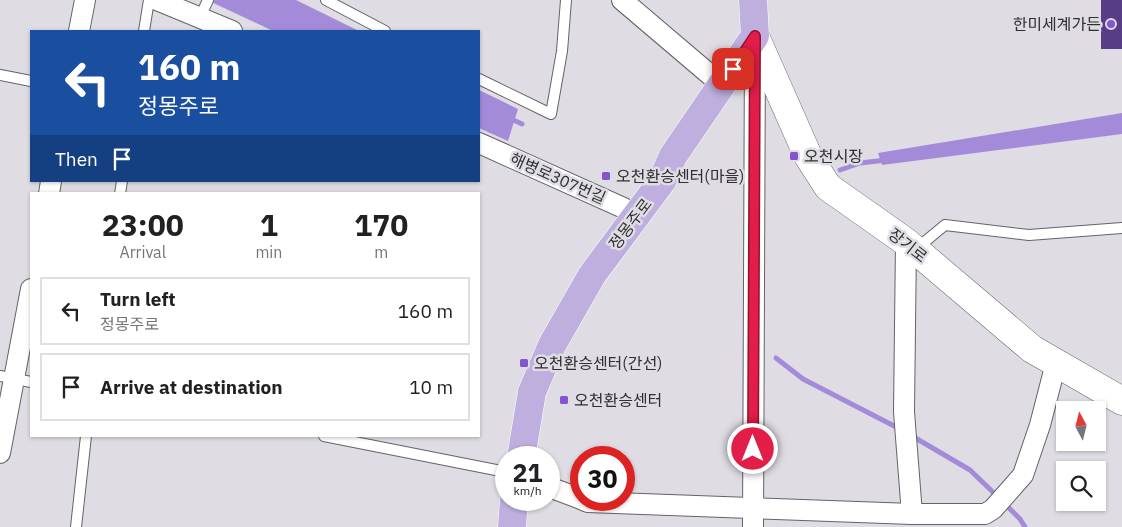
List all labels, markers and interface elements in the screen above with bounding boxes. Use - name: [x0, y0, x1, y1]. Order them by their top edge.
- place label: 한미세계가든: [1013, 14, 1101, 34]
- marker: 한미세계가든: [1105, 18, 1117, 30]
- text: 160 m: [138, 44, 241, 90]
- pin: [712, 48, 754, 90]
- icon: left: [55, 50, 120, 115]
- icon: arrive: [719, 55, 747, 83]
- text: 정몽주로: [138, 91, 219, 120]
- icon: arrive: [108, 145, 136, 173]
- place label: 오천시장: [804, 146, 863, 166]
- text: Then: [55, 147, 98, 171]
- street label: 해병로307번길: [507, 148, 609, 208]
- marker: 오천시장: [788, 150, 800, 162]
- place label: 오천환승센터(마을): [616, 166, 744, 186]
- marker: 오천환승센터(마을): [600, 170, 612, 182]
- street label: 정몽주로: [604, 194, 656, 254]
- text: 23:00: [102, 205, 184, 244]
- text: 1: [260, 205, 278, 244]
- text: 170: [354, 205, 408, 244]
- street label: 장기로: [884, 224, 932, 267]
- text: Arrival: [119, 242, 166, 262]
- text: min: [255, 242, 282, 262]
- text: m: [374, 242, 388, 262]
- text: Turn left: [100, 287, 176, 311]
- icon: left: [57, 297, 85, 325]
- text: 160 m: [398, 299, 453, 323]
- text: 정몽주로: [100, 314, 159, 334]
- place label: 오천환승센터(간선): [534, 353, 662, 373]
- marker: 오천환승센터(간선): [518, 357, 530, 369]
- icon: arrive: [57, 373, 85, 401]
- text: Arrive at destination: [100, 375, 283, 399]
- text: 10 m: [409, 375, 453, 399]
- place label: 오천환승센터: [574, 390, 662, 410]
- marker: 오천환승센터: [558, 394, 570, 406]
- north arrow: [1056, 401, 1106, 451]
- map controls: [1056, 401, 1106, 511]
- position arrow: [726, 422, 778, 474]
- speed limit sign: 30: [570, 446, 635, 511]
- text: 21: [512, 456, 543, 489]
- button: search: [1056, 461, 1106, 511]
- text: km/h: [513, 483, 542, 498]

